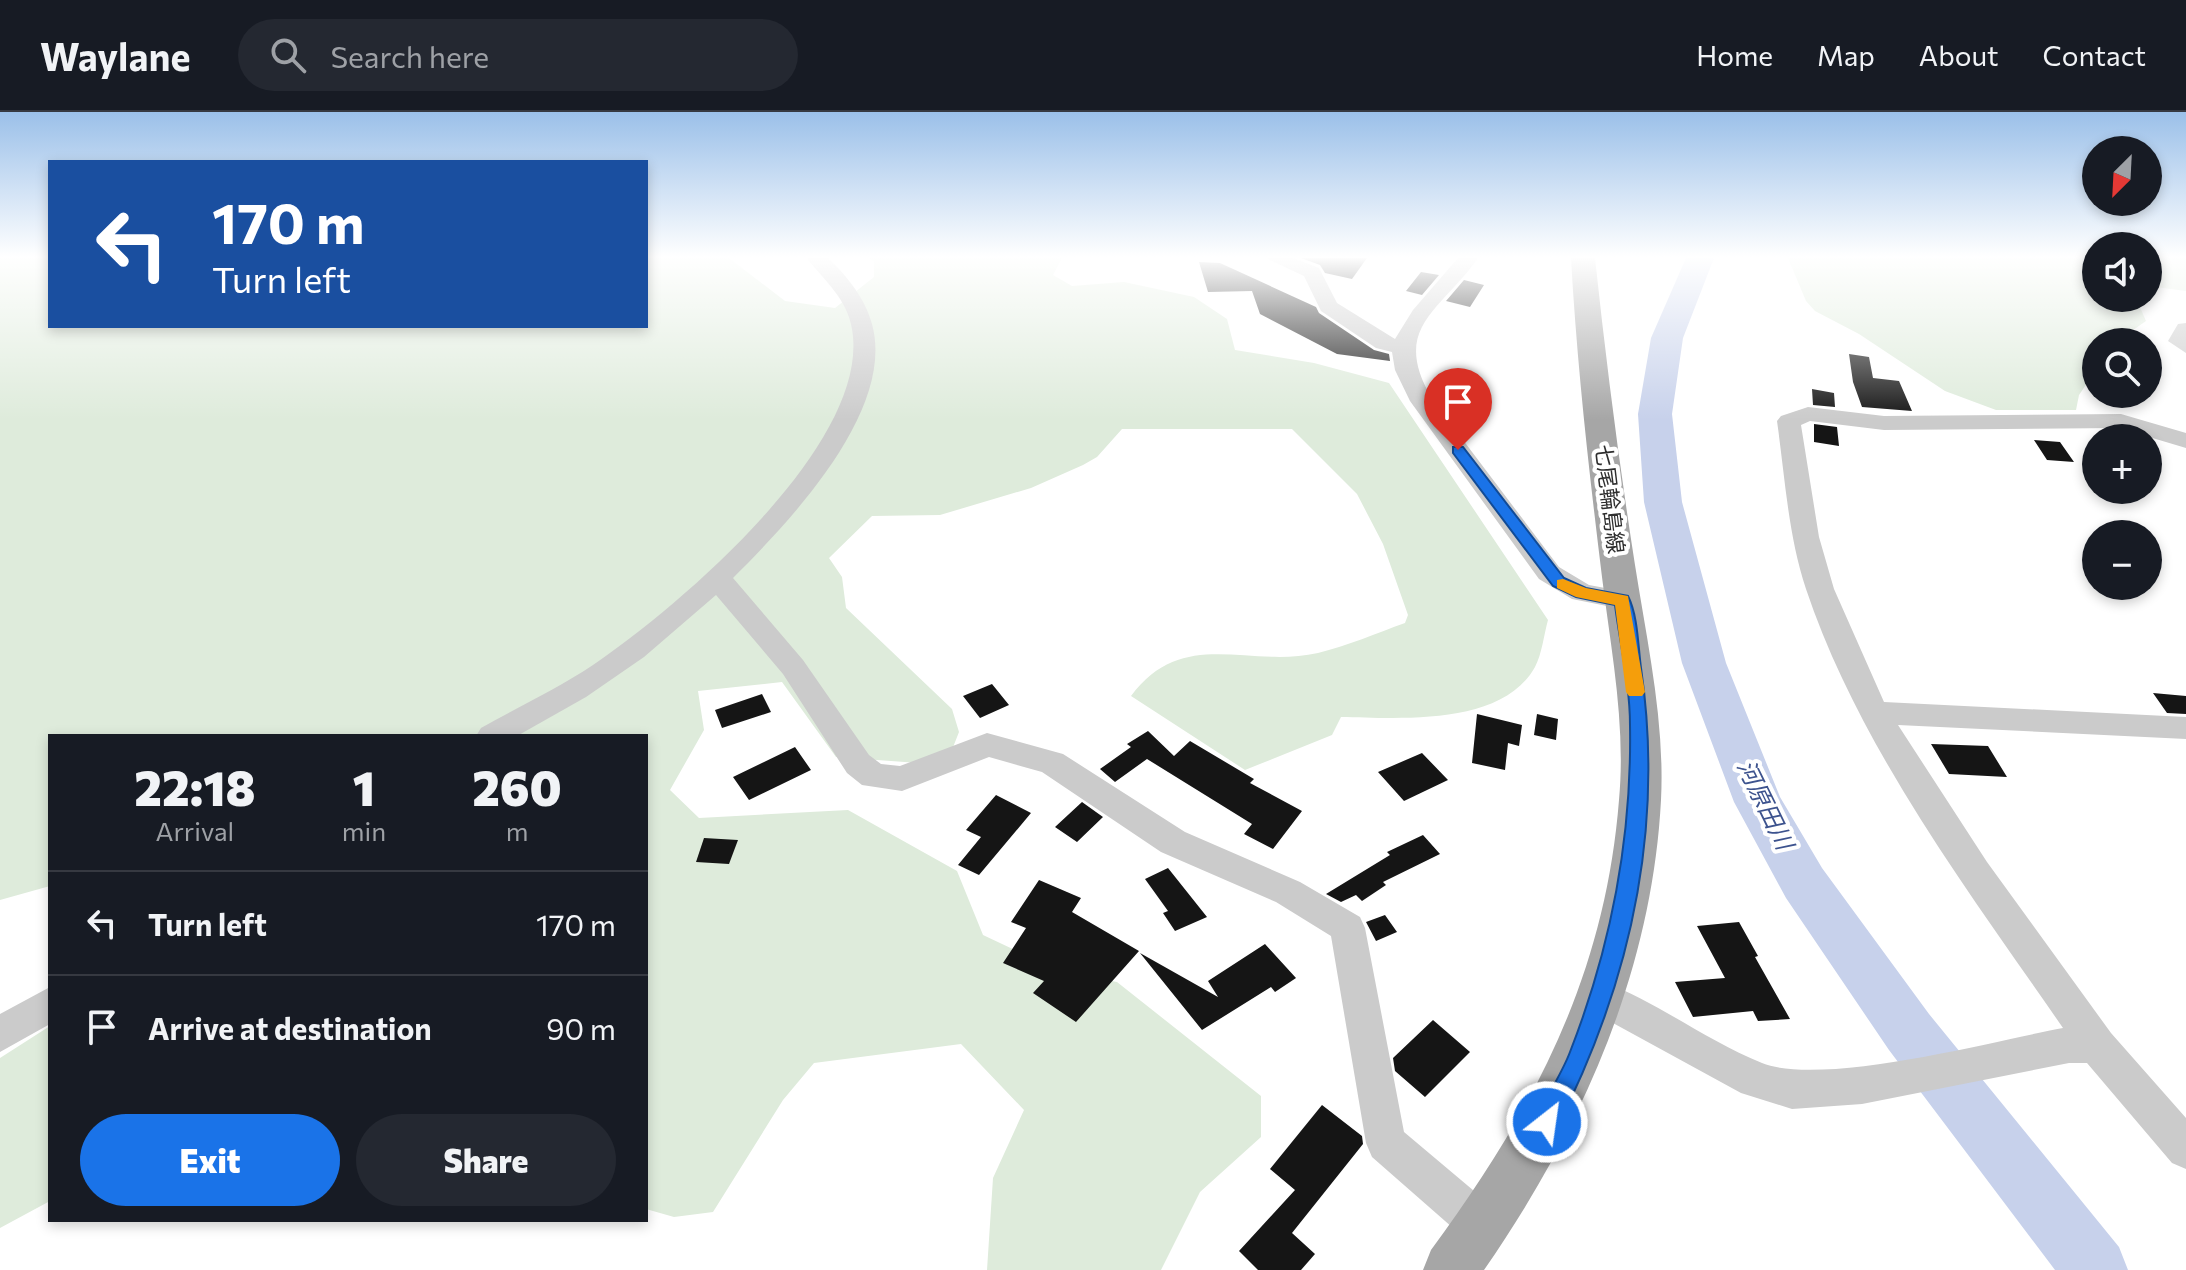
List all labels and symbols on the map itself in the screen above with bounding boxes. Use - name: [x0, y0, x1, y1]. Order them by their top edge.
- north arrow: [2082, 136, 2162, 216]
- pin: [1424, 368, 1492, 450]
- street label: 七尾輪島線: [1590, 443, 1631, 555]
- water label: 河原田川: [1732, 755, 1802, 857]
- position arrow: [1505, 1080, 1589, 1164]

